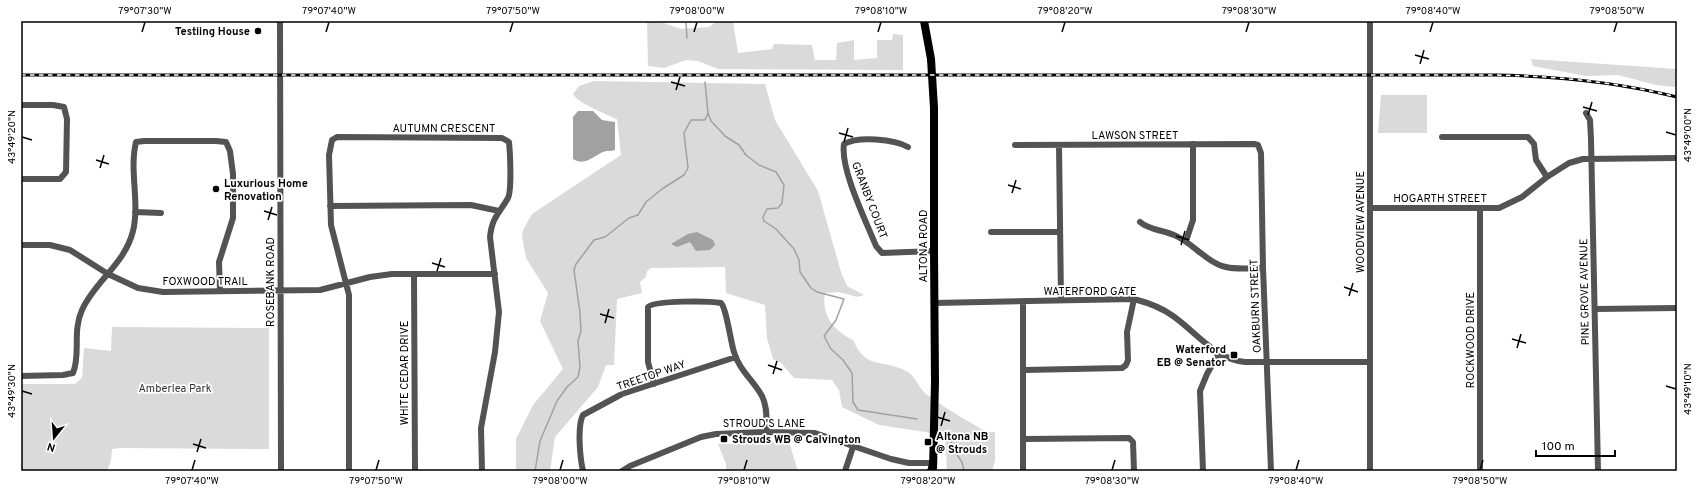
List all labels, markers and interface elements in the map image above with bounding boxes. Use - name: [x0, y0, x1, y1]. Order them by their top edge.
- text: 79°07'30"W: [118, 5, 172, 18]
- text: 79°07'40"W: [302, 5, 356, 18]
- text: 79°07'50"W: [486, 5, 540, 18]
- text: 79°08'00"W: [669, 5, 725, 18]
- text: 79°08'10"W: [855, 5, 907, 18]
- text: 79°08'20"W: [1038, 5, 1092, 18]
- text: 79°08'30"W: [1222, 5, 1276, 18]
- text: 79°08'40"W: [1405, 5, 1461, 18]
- text: 79°08'50"W: [1590, 5, 1645, 18]
- place label: Testiing House: [175, 25, 250, 39]
- marker: Testiing House: [253, 26, 263, 36]
- text: 43°49'00"N: [1682, 108, 1695, 162]
- text: 43°49'20"N: [6, 110, 19, 164]
- street label: AUTUMN CRESCENT: [393, 122, 495, 136]
- street label: LAWSON STREET: [1092, 129, 1178, 143]
- street label: GRANBY COURT: [848, 160, 890, 241]
- street label: WOODVIEW AVENUE: [1354, 171, 1368, 273]
- place label: Luxurious Home Renovation: [224, 177, 308, 204]
- marker: Luxurious Home Renovation: [211, 184, 221, 194]
- street label: HOGARTH STREET: [1393, 192, 1487, 206]
- street label: ALTONA ROAD: [917, 209, 931, 283]
- street label: ROSEBANK ROAD: [264, 237, 278, 327]
- street label: PINE GROVE AVENUE: [1577, 238, 1593, 346]
- street label: OAKBURN STREET: [1247, 259, 1265, 353]
- street label: FOXWOOD TRAIL: [162, 275, 248, 289]
- street label: WATERFORD GATE: [1043, 285, 1137, 299]
- street label: ROCKWOOD DRIVE: [1464, 292, 1478, 388]
- street label: WHITE CEDAR DRIVE: [398, 321, 412, 425]
- place label: Waterford EB @ Senator: [1157, 343, 1226, 370]
- marker: Waterford EB @ Senator: [1229, 350, 1239, 360]
- street label: TREETOP WAY: [615, 358, 688, 394]
- text: 43°49'10"N: [1682, 363, 1695, 415]
- text: 43°49'30"N: [6, 364, 19, 418]
- park label: Amberlea Park: [138, 382, 212, 396]
- street label: STROUD'S LANE: [723, 417, 805, 431]
- north arrow: [34, 418, 74, 458]
- place label: Altona NB @ Strouds: [936, 430, 988, 457]
- scale bar: [1536, 432, 1615, 458]
- place label: Strouds WB @ Calvington: [732, 433, 861, 447]
- marker: Strouds WB @ Calvington: [719, 434, 729, 444]
- marker: Altona NB @ Strouds: [923, 437, 933, 447]
- text: N: [46, 439, 57, 454]
- text: 100 m: [1542, 439, 1575, 455]
- text: 79°07'40"W: [165, 475, 219, 488]
- text: 79°07'50"W: [349, 475, 403, 488]
- text: 79°08'00"W: [532, 475, 588, 488]
- text: 79°08'10"W: [718, 475, 770, 488]
- text: 79°08'20"W: [901, 475, 955, 488]
- text: 79°08'30"W: [1085, 475, 1139, 488]
- text: 79°08'40"W: [1268, 475, 1324, 488]
- text: 79°08'50"W: [1453, 475, 1508, 488]

